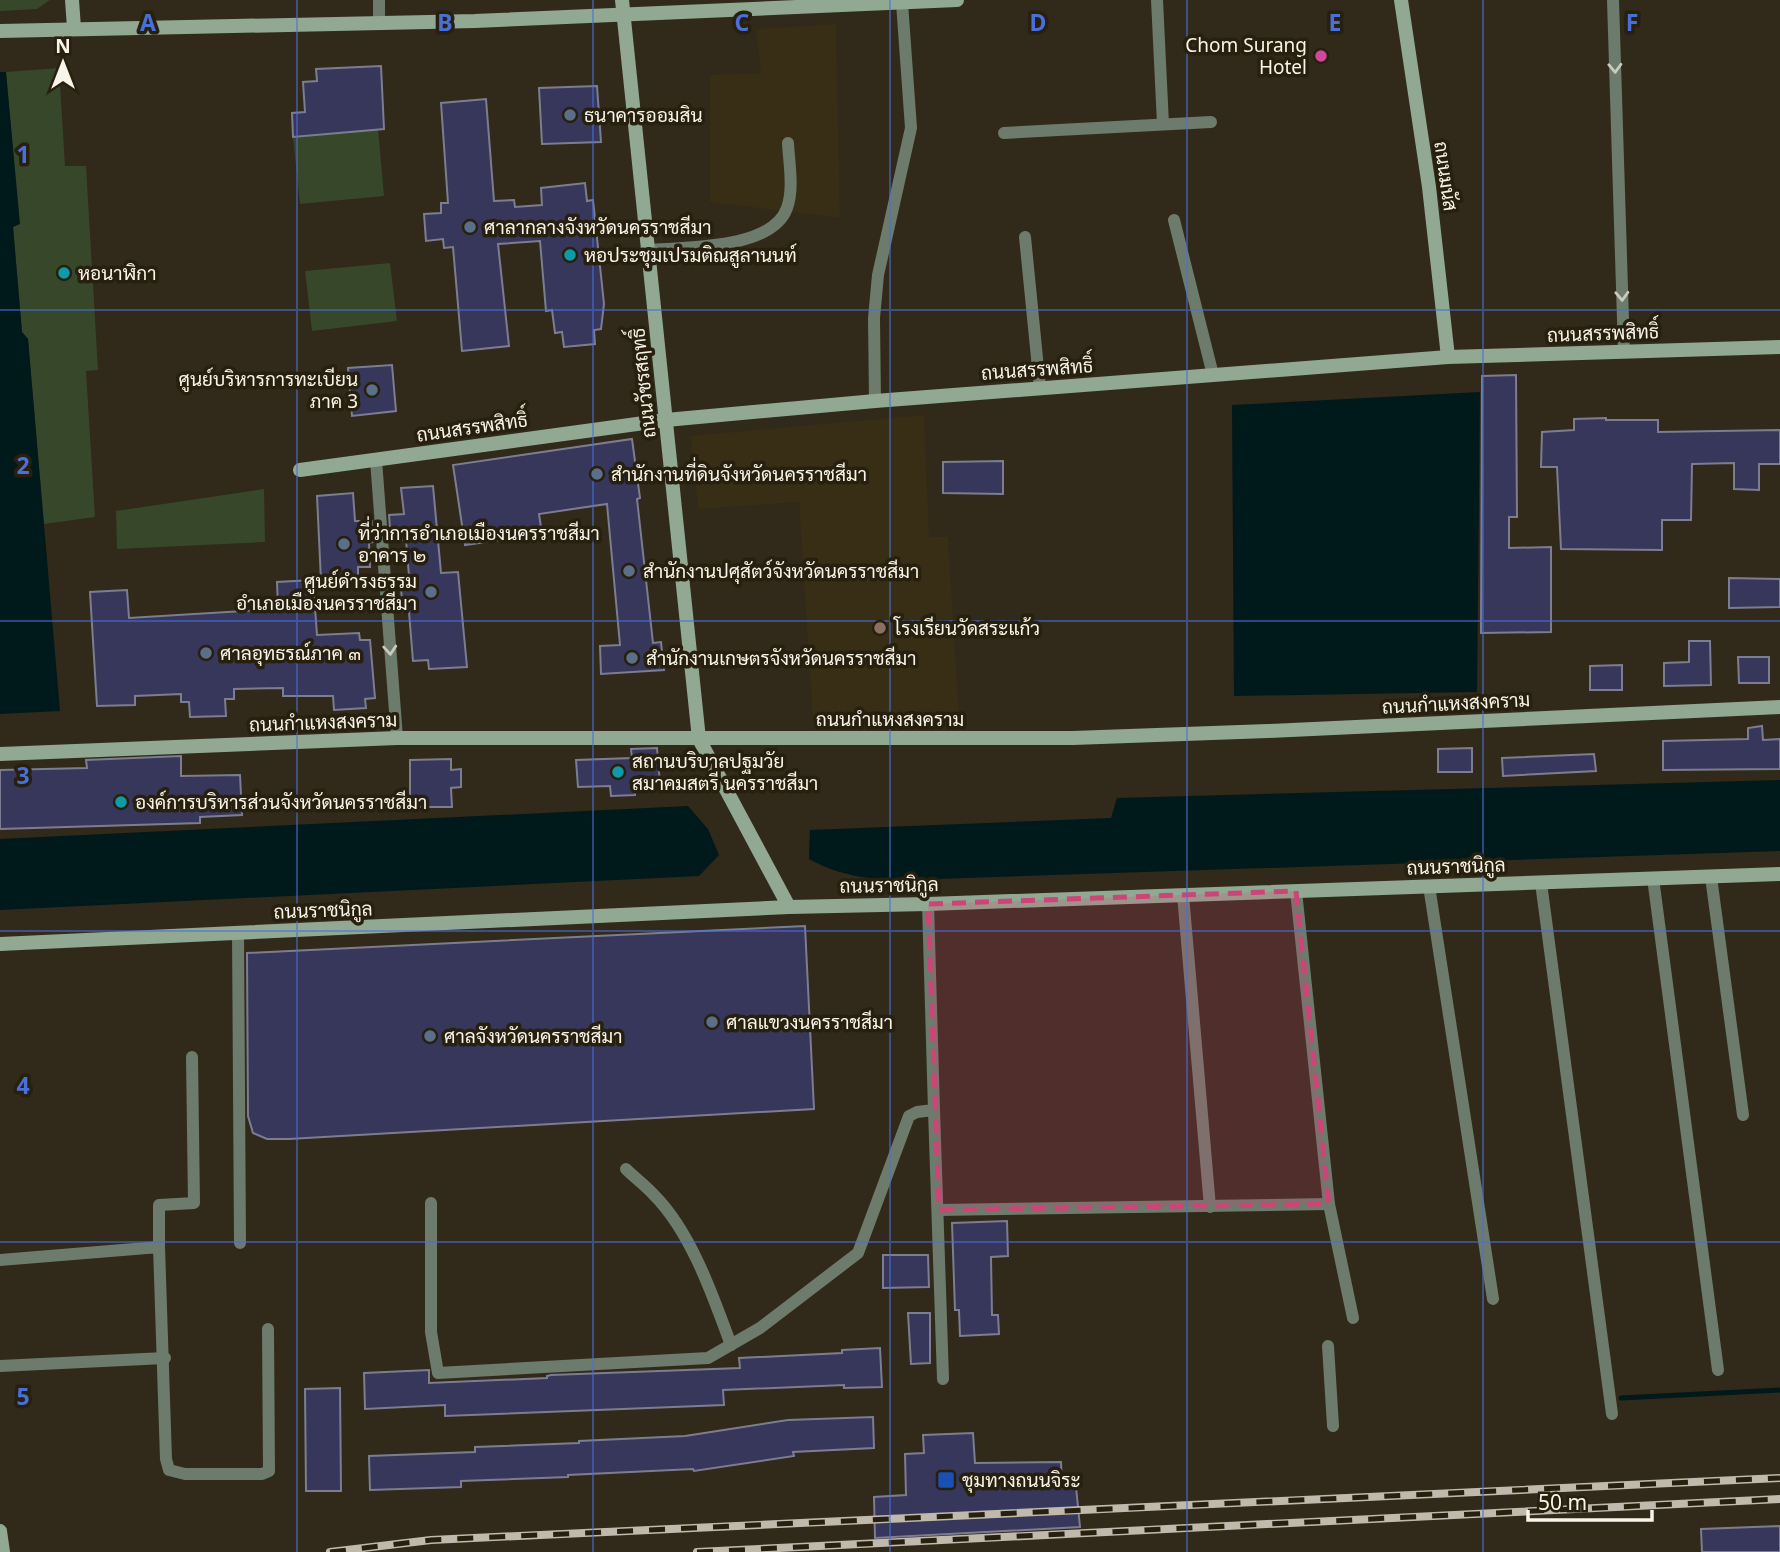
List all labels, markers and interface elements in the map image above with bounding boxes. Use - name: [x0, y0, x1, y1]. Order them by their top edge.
- text: A: [140, 6, 156, 38]
- text: B: [437, 6, 453, 38]
- text: C: [735, 6, 750, 38]
- text: D: [1030, 6, 1046, 38]
- text: E: [1329, 6, 1341, 38]
- text: F: [1626, 6, 1638, 38]
- north arrow: [28, 28, 98, 98]
- place label: Chom Surang Hotel: [1185, 32, 1307, 80]
- text: N: [55, 33, 71, 59]
- marker: Chom Surang Hotel: [1313, 48, 1329, 64]
- one-way arrow: [1607, 63, 1622, 74]
- place label: ธนาคารออมสิน: [584, 102, 703, 128]
- marker: ธนาคารออมสิน: [562, 107, 578, 123]
- text: 1: [16, 138, 30, 170]
- street label: ถนนมนัส: [1428, 140, 1464, 212]
- place label: ศาลากลางจังหวัดนครราชสีมา: [484, 214, 712, 240]
- marker: ศาลากลางจังหวัดนครราชสีมา: [462, 219, 478, 235]
- place label: หอประชุมเปรมติณสูลานนท์: [584, 242, 797, 269]
- marker: หอประชุมเปรมติณสูลานนท์: [562, 247, 578, 263]
- place label: หอนาฬิกา: [78, 260, 156, 286]
- marker: หอนาฬิกา: [56, 265, 72, 281]
- one-way arrow: [1614, 290, 1629, 301]
- street label: ถนนสรรพสิทธิ์: [1546, 313, 1659, 348]
- street label: ถนนวัชรสฤทธิ์: [619, 327, 662, 440]
- street label: ถนนสรรพสิทธิ์: [980, 347, 1094, 386]
- place label: ศูนย์บริหารการทะเบียน ภาค 3: [179, 366, 358, 414]
- marker: ศูนย์บริหารการทะเบียน ภาค 3: [364, 382, 380, 398]
- street label: ถนนสรรพสิทธิ์: [414, 401, 529, 448]
- text: 2: [16, 449, 30, 481]
- place label: สำนักงานที่ดินจังหวัดนครราชสีมา: [611, 457, 867, 487]
- marker: สำนักงานที่ดินจังหวัดนครราชสีมา: [589, 466, 605, 482]
- place label: ที่ว่าการอำเภอเมืองนครราชสีมา อาคาร ๒: [358, 516, 600, 568]
- marker: ที่ว่าการอำเภอเมืองนครราชสีมา อาคาร ๒: [336, 536, 352, 552]
- place label: สำนักงานปศุสัตว์จังหวัดนครราชสีมา: [643, 558, 919, 584]
- marker: สำนักงานปศุสัตว์จังหวัดนครราชสีมา: [621, 563, 637, 579]
- place label: ศูนย์ดำรงธรรม อำเภอเมืองนครราชสีมา: [236, 568, 417, 616]
- marker: ศูนย์ดำรงธรรม อำเภอเมืองนครราชสีมา: [423, 584, 439, 600]
- place label: โรงเรียนวัดสระแก้ว: [893, 615, 1040, 641]
- marker: โรงเรียนวัดสระแก้ว: [872, 620, 888, 636]
- place label: ศาลอุทธรณ์ภาค ๓: [220, 640, 361, 666]
- marker: ศาลอุทธรณ์ภาค ๓: [198, 645, 214, 661]
- one-way arrow: [383, 645, 398, 656]
- place label: สำนักงานเกษตรจังหวัดนครราชสีมา: [646, 645, 917, 671]
- marker: สำนักงานเกษตรจังหวัดนครราชสีมา: [624, 650, 640, 666]
- street label: ถนนกำแหงสงคราม: [1381, 686, 1531, 720]
- street label: ถนนกำแหงสงคราม: [248, 706, 398, 738]
- street label: ถนนกำแหงสงคราม: [816, 706, 964, 732]
- place label: สถานบริบาลปฐมวัย สมาคมสตรี นครราชสีมา: [632, 748, 818, 796]
- text: 3: [16, 759, 30, 791]
- marker: สถานบริบาลปฐมวัย สมาคมสตรี นครราชสีมา: [610, 764, 626, 780]
- place label: องค์การบริหารส่วนจังหวัดนครราชสีมา: [135, 789, 427, 815]
- marker: องค์การบริหารส่วนจังหวัดนครราชสีมา: [113, 794, 129, 810]
- street label: ถนนราชนิกูล: [1406, 851, 1506, 882]
- street label: ถนนราชนิกูล: [839, 871, 939, 900]
- street label: ถนนราชนิกูล: [273, 895, 373, 926]
- place label: ศาลแขวงนครราชสีมา: [726, 1009, 893, 1035]
- marker: ศาลแขวงนครราชสีมา: [704, 1014, 720, 1030]
- place label: ศาลจังหวัดนครราชสีมา: [444, 1023, 623, 1049]
- marker: ศาลจังหวัดนครราชสีมา: [422, 1028, 438, 1044]
- text: 4: [16, 1069, 30, 1101]
- text: 5: [16, 1380, 30, 1412]
- place label: ชุมทางถนนจิระ: [962, 1467, 1081, 1493]
- marker: ชุมทางถนนจิระ: [936, 1470, 956, 1490]
- scale bar: [1528, 1478, 1652, 1522]
- text: 50 m: [1538, 1488, 1587, 1516]

